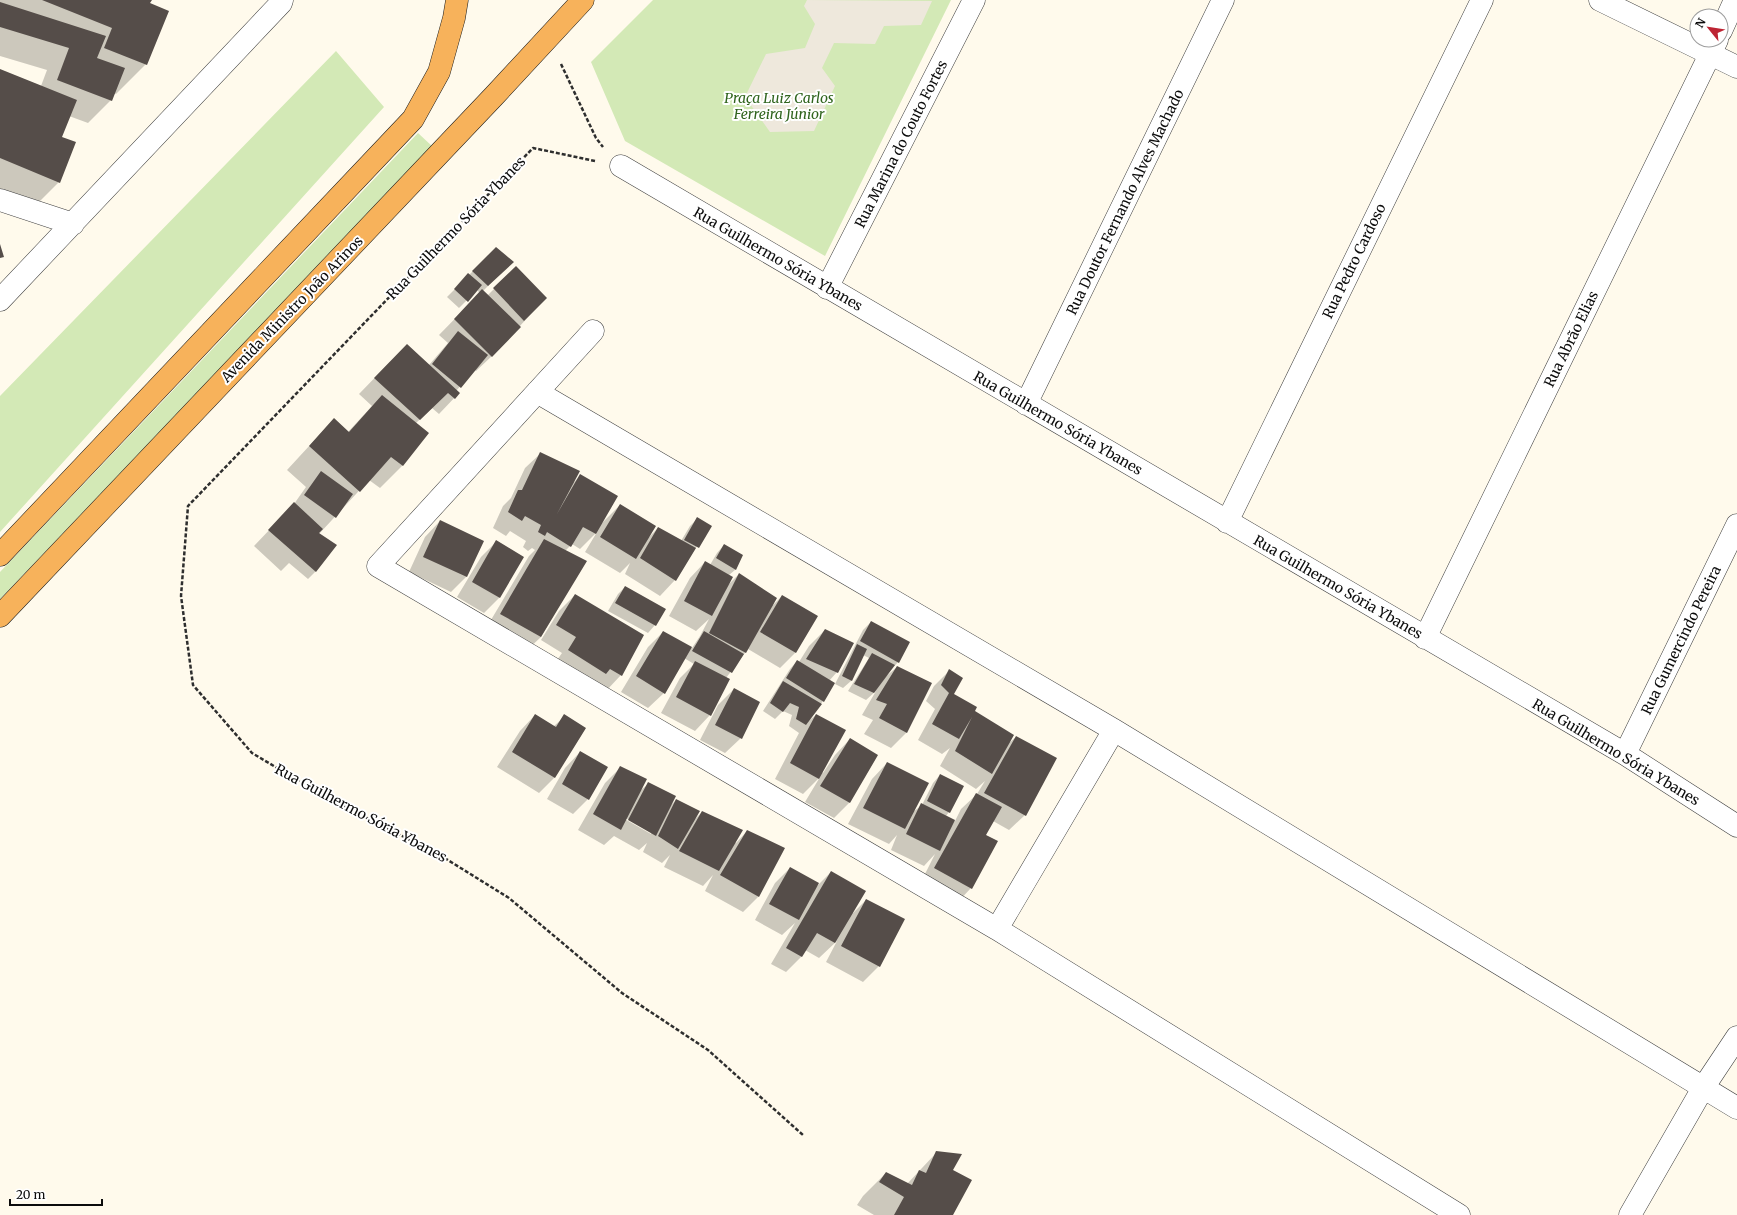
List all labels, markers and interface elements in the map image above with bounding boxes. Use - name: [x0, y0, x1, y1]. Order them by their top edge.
- north arrow: [1689, 8, 1729, 48]
- text: N: [1692, 15, 1709, 30]
- street label: Rua Marina do Couto Fortes: [851, 57, 951, 231]
- street label: Rua Doutor Fernando Alves Machado: [1062, 86, 1188, 318]
- park label: Praça Luiz Carlos Ferreira Júnior: [724, 89, 834, 123]
- street label: Rua Guilhermo Sória Ybanes: [383, 153, 529, 303]
- street label: Rua Pedro Cardoso: [1318, 201, 1390, 321]
- street label: Rua Guilhermo Sória Ybanes: [690, 203, 866, 315]
- street label: Avenida Ministro João Arinos: [217, 232, 367, 387]
- street label: Rua Abrão Elias: [1540, 288, 1602, 390]
- street label: Rua Guilhermo Sória Ybanes: [970, 367, 1146, 479]
- street label: Rua Guilhermo Sória Ybanes: [1250, 531, 1426, 643]
- street label: Rua Gumercindo Pereira: [1637, 562, 1725, 717]
- street label: Rua Guilhermo Sória Ybanes: [1529, 695, 1703, 809]
- street label: Rua Guilhermo Sória Ybanes: [272, 760, 450, 866]
- scale bar: [10, 1181, 102, 1207]
- text: 20 m: [16, 1187, 45, 1202]

